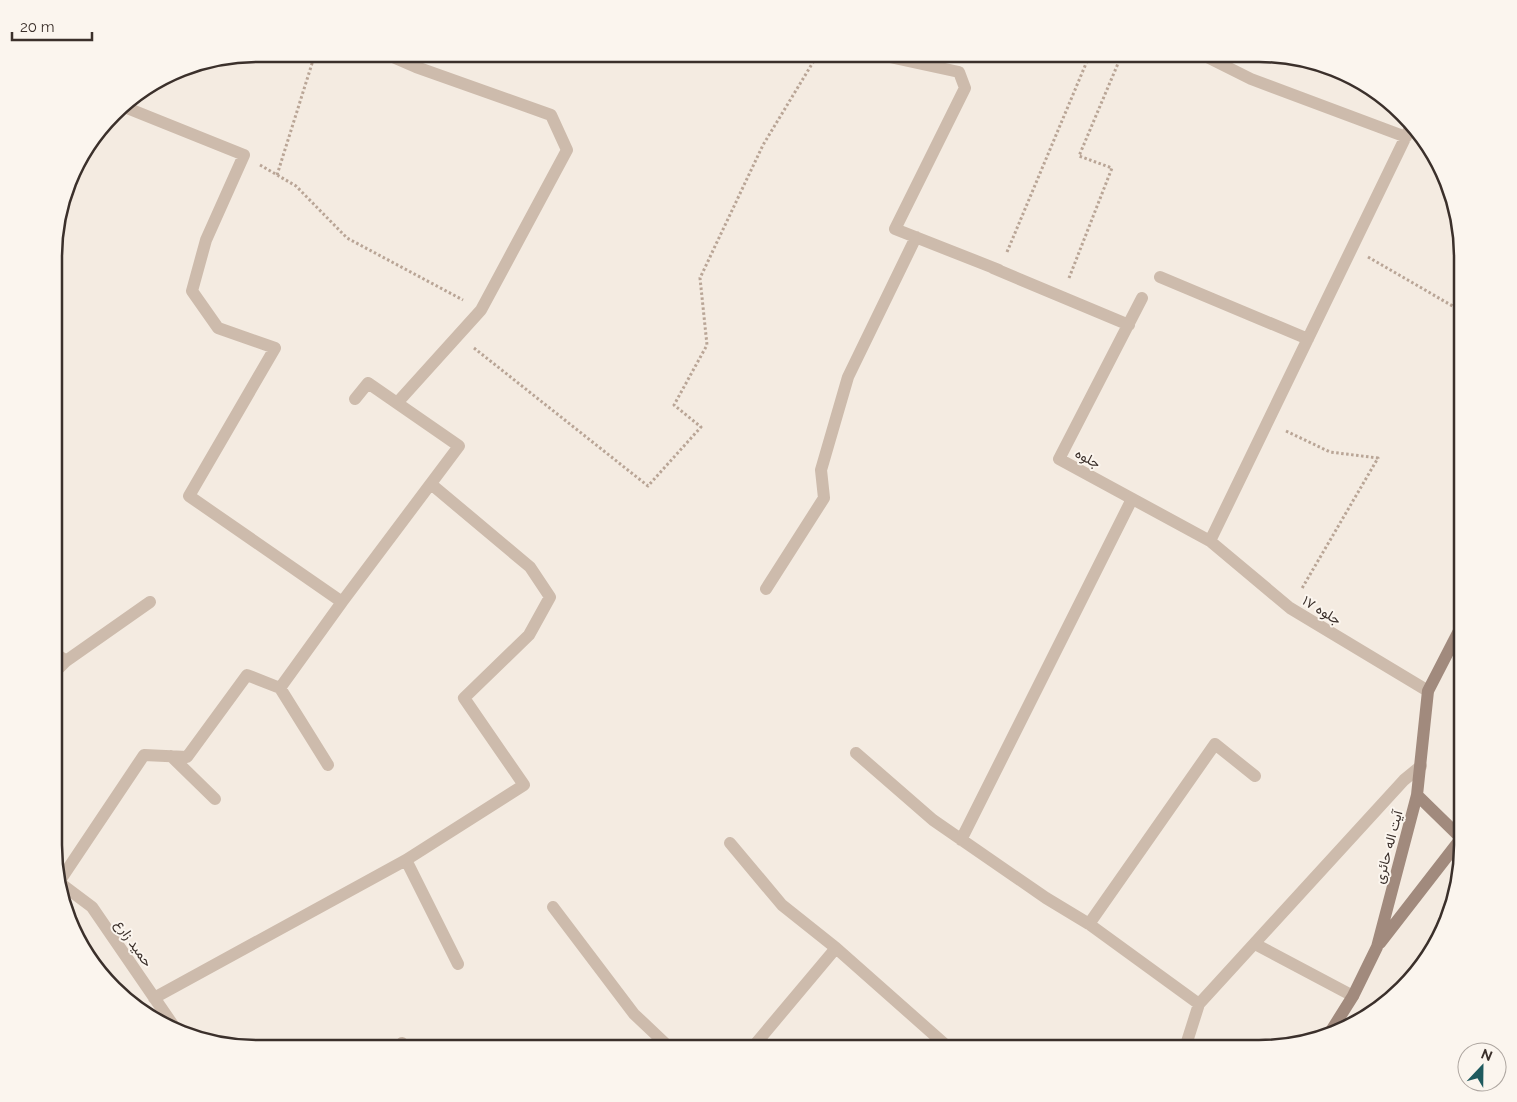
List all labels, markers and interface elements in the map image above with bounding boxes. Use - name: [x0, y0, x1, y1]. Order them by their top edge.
- scale bar: [12, 10, 92, 42]
- text: 20 m: [20, 18, 55, 36]
- street label: جلوه: [1072, 445, 1103, 472]
- street label: جلوه ۱۷: [1299, 592, 1344, 629]
- street label: آیت اله حائری: [1371, 807, 1407, 886]
- street label: حمید زارع: [109, 916, 156, 971]
- north arrow: [1457, 1042, 1507, 1092]
- text: N: [1479, 1046, 1495, 1064]

